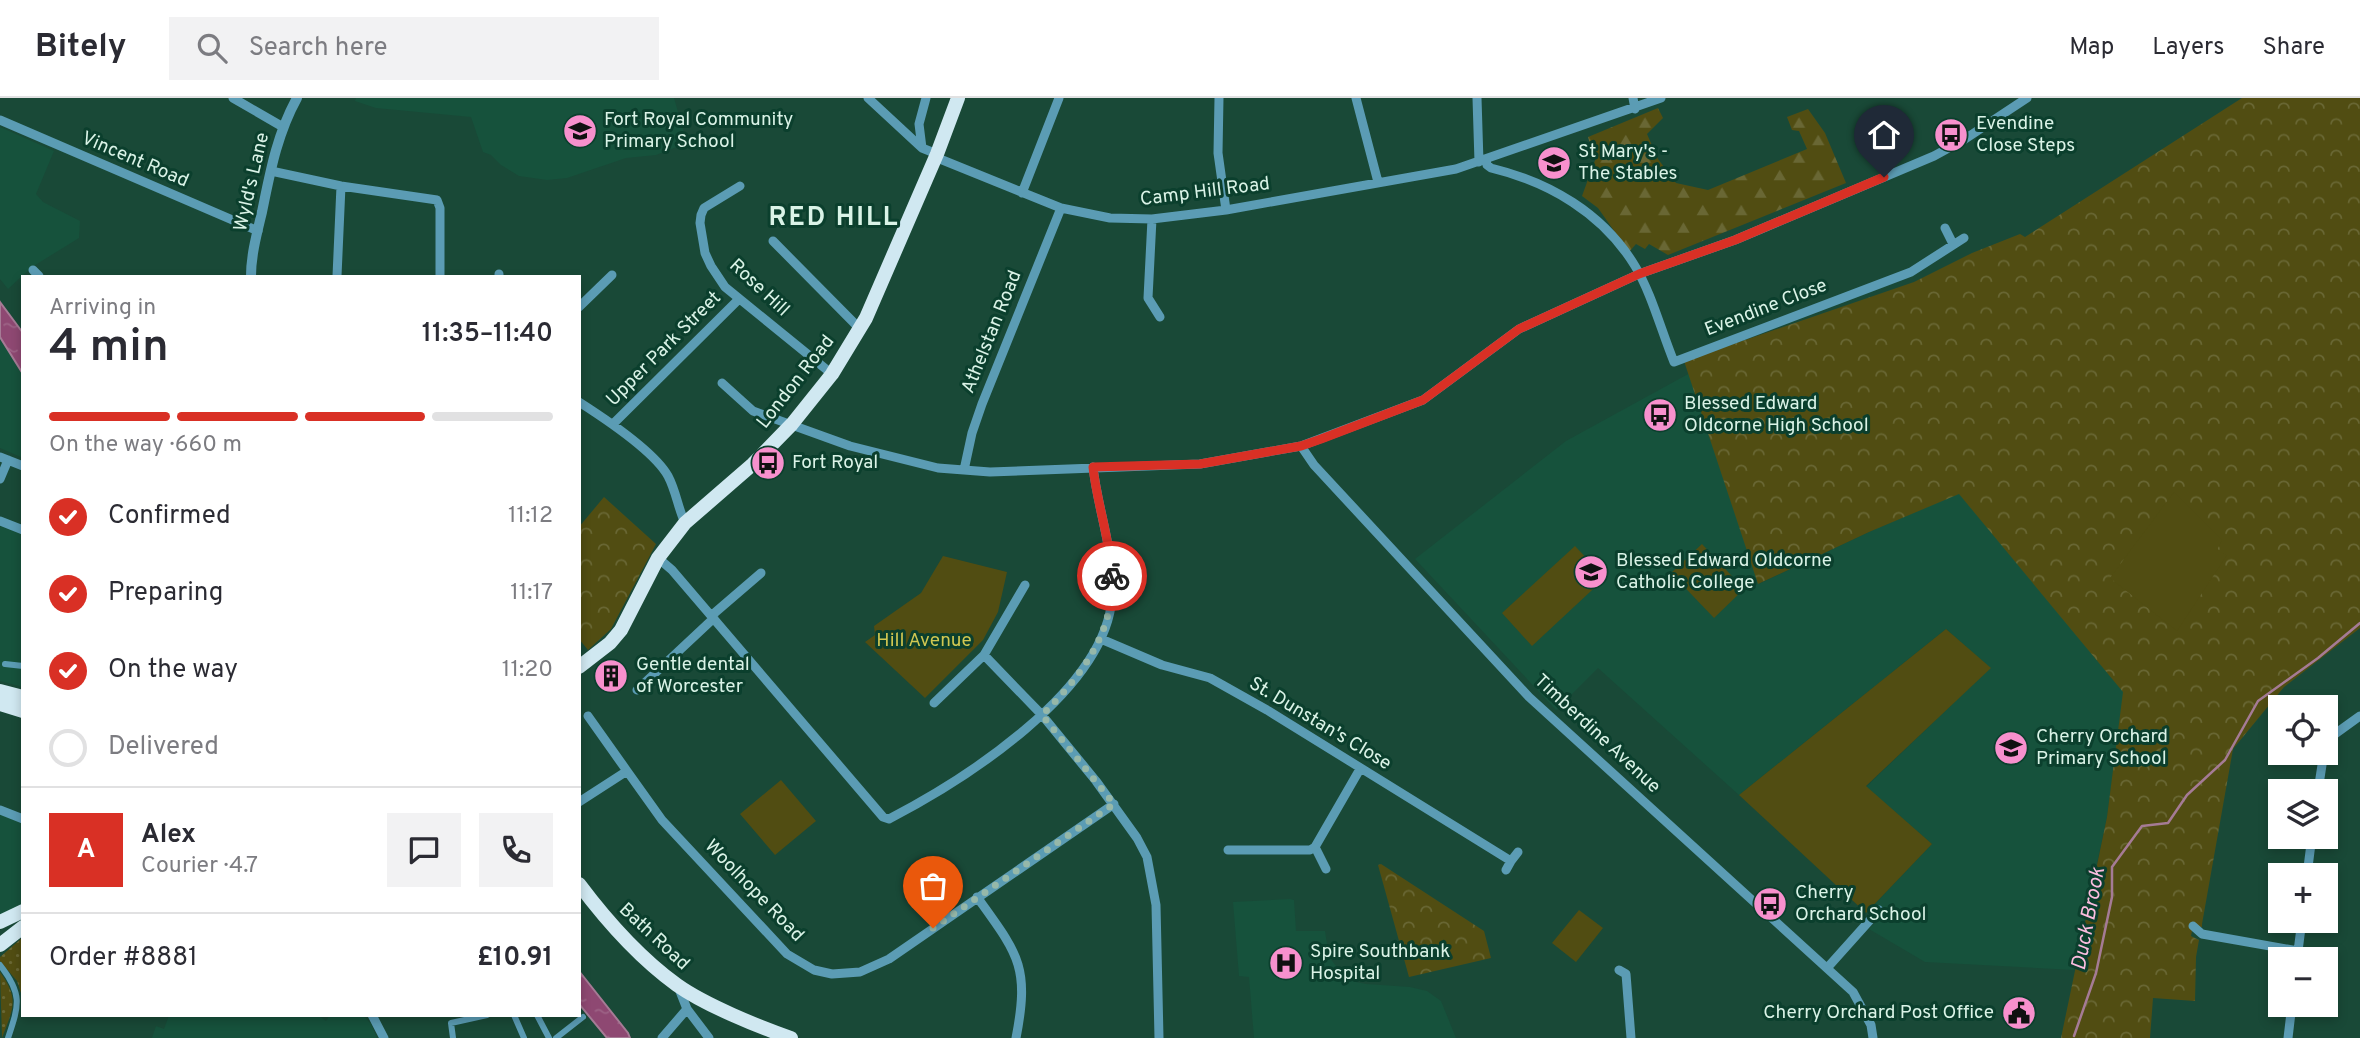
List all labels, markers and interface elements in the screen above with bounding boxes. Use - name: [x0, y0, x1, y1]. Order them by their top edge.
- search box: [169, 17, 659, 80]
- text: Bitely: [35, 27, 127, 69]
- icon: search: [193, 29, 231, 67]
- text: Search here: [249, 32, 388, 65]
- text: Map: [2069, 33, 2114, 63]
- text: Layers: [2152, 33, 2224, 63]
- text: Share: [2262, 33, 2325, 63]
- pin: [1854, 105, 1914, 177]
- place label: Fort Royal Community Primary School: [604, 108, 793, 154]
- school or university icon: Fort Royal Community Primary School: [561, 112, 599, 150]
- place label: Evendine Close Steps: [1976, 112, 2075, 158]
- icon: home: [1865, 116, 1903, 154]
- bus stop icon: Evendine Close Steps: [1932, 116, 1970, 154]
- street label: Vincent Road: [78, 127, 192, 193]
- street label: Wyld's Lane: [229, 130, 275, 234]
- place label: St Mary's - The Stables: [1578, 140, 1678, 186]
- school or university icon: St Mary's - The Stables: [1535, 144, 1573, 182]
- street label: Camp Hill Road: [1139, 172, 1271, 212]
- district label: RED HILL: [769, 202, 899, 235]
- street label: Rose Hill: [724, 254, 794, 322]
- street label: Athelstan Road: [956, 267, 1028, 397]
- street label: Evendine Close: [1701, 274, 1831, 342]
- street label: Upper Park Street: [601, 286, 727, 412]
- text: Arriving in: [49, 294, 156, 323]
- text: 11:35–11:40: [422, 318, 553, 351]
- text: 4 min: [49, 319, 169, 378]
- street label: London Road: [752, 330, 840, 434]
- place label: Blessed Edward Oldcorne High School: [1684, 392, 1869, 438]
- bus stop icon: Blessed Edward Oldcorne High School: [1641, 396, 1679, 434]
- text: On the way · 660 m: [49, 431, 242, 460]
- bus stop icon: Fort Royal: [749, 444, 787, 482]
- place label: Fort Royal: [792, 451, 878, 475]
- icon: check: [49, 498, 87, 536]
- text: Confirmed: [108, 500, 231, 533]
- text: 11:12: [508, 502, 553, 531]
- courier: [1077, 541, 1147, 611]
- place label: Blessed Edward Oldcorne Catholic College: [1616, 549, 1832, 595]
- school or university icon: Blessed Edward Oldcorne Catholic College: [1572, 553, 1610, 591]
- icon: bike: [1093, 557, 1131, 595]
- icon: check: [49, 575, 87, 613]
- text: Preparing: [108, 577, 223, 610]
- text: 11:17: [510, 579, 553, 608]
- park label: Hill Avenue: [876, 629, 972, 653]
- icon: check: [49, 652, 87, 690]
- place label: Gentle dental of Worcester: [636, 653, 750, 699]
- text: On the way: [108, 654, 238, 687]
- text: 11:20: [502, 656, 553, 685]
- building icon: Gentle dental of Worcester: [592, 657, 630, 695]
- street label: Timberdine Avenue: [1529, 669, 1665, 799]
- street label: St. Dunstan's Close: [1244, 672, 1396, 776]
- map controls: [2268, 695, 2338, 1017]
- button: locate: [2268, 695, 2338, 765]
- place label: Cherry Orchard Primary School: [2036, 725, 2168, 771]
- school or university icon: Cherry Orchard Primary School: [1992, 729, 2030, 767]
- text: Delivered: [108, 731, 219, 764]
- button: layers: [2268, 779, 2338, 849]
- button: chat: [387, 813, 461, 887]
- button: phone: [479, 813, 553, 887]
- text: Alex: [141, 819, 196, 852]
- text: A: [77, 834, 95, 867]
- street label: Woolhope Road: [699, 835, 809, 947]
- text: Courier · 4.7: [141, 852, 258, 881]
- pin: [903, 856, 963, 928]
- button: +: [2268, 863, 2338, 933]
- water label: Duck Brook: [2066, 865, 2112, 973]
- icon: bag: [914, 867, 952, 905]
- place label: Cherry Orchard School: [1795, 881, 1926, 927]
- bus stop icon: Cherry Orchard School: [1751, 885, 1789, 923]
- street label: Bath Road: [614, 898, 694, 976]
- place label: Spire Southbank Hospital: [1310, 940, 1450, 986]
- text: Order #8881: [49, 942, 198, 975]
- text: £10.91: [477, 942, 553, 975]
- hospital icon: Spire Southbank Hospital: [1267, 944, 1305, 982]
- button: −: [2268, 947, 2338, 1017]
- public building icon: Cherry Orchard Post Office: [2000, 994, 2038, 1032]
- place label: Cherry Orchard Post Office: [1763, 1001, 1994, 1025]

